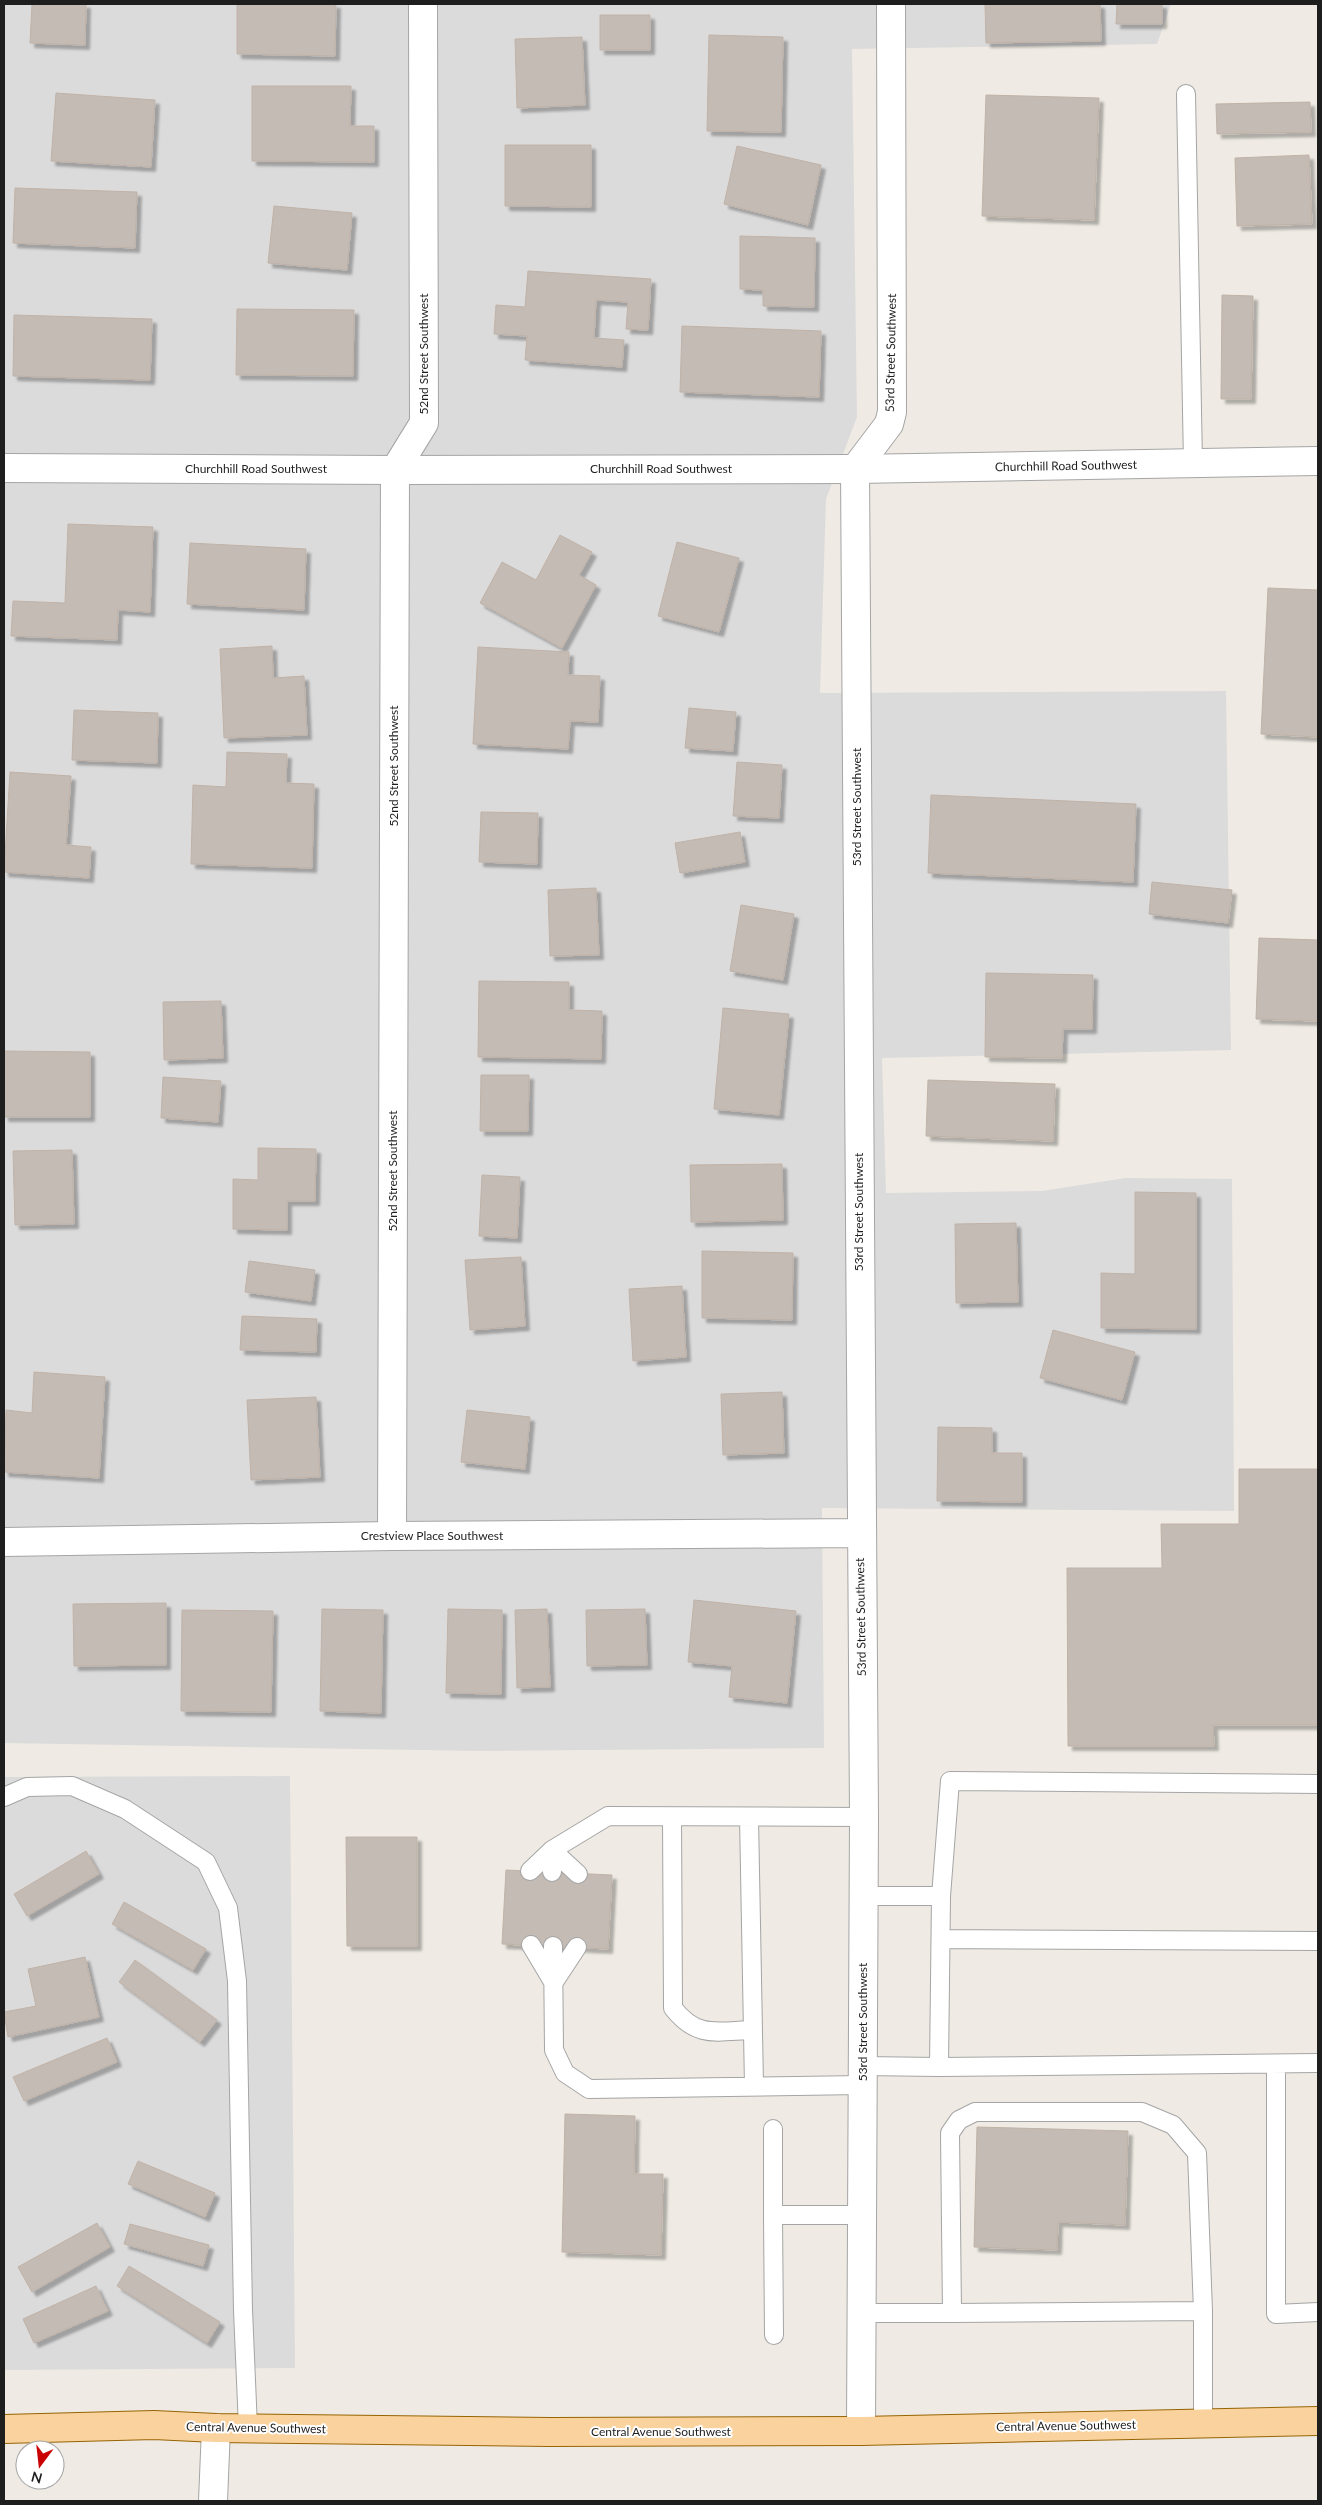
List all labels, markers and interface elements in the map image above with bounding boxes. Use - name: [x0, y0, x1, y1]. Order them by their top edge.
- street label: 52nd Street Southwest: [416, 293, 431, 415]
- street label: 53rd Street Southwest: [882, 293, 899, 412]
- street label: Churchhill Road Southwest: [995, 457, 1138, 474]
- street label: Churchhill Road Southwest: [185, 461, 328, 476]
- street label: Churchhill Road Southwest: [590, 461, 733, 476]
- street label: 52nd Street Southwest: [386, 705, 401, 827]
- street label: 53rd Street Southwest: [849, 747, 864, 866]
- street label: 52nd Street Southwest: [385, 1110, 400, 1232]
- street label: 53rd Street Southwest: [851, 1152, 866, 1271]
- street label: Crestview Place Southwest: [361, 1528, 504, 1543]
- street label: 53rd Street Southwest: [852, 1557, 869, 1676]
- street label: 53rd Street Southwest: [855, 1962, 870, 2081]
- street label: Central Avenue Southwest: [996, 2417, 1137, 2434]
- street label: Central Avenue Southwest: [186, 2419, 327, 2436]
- street label: Central Avenue Southwest: [591, 2424, 732, 2439]
- north arrow: [15, 2440, 65, 2490]
- text: N: [29, 2468, 44, 2488]

